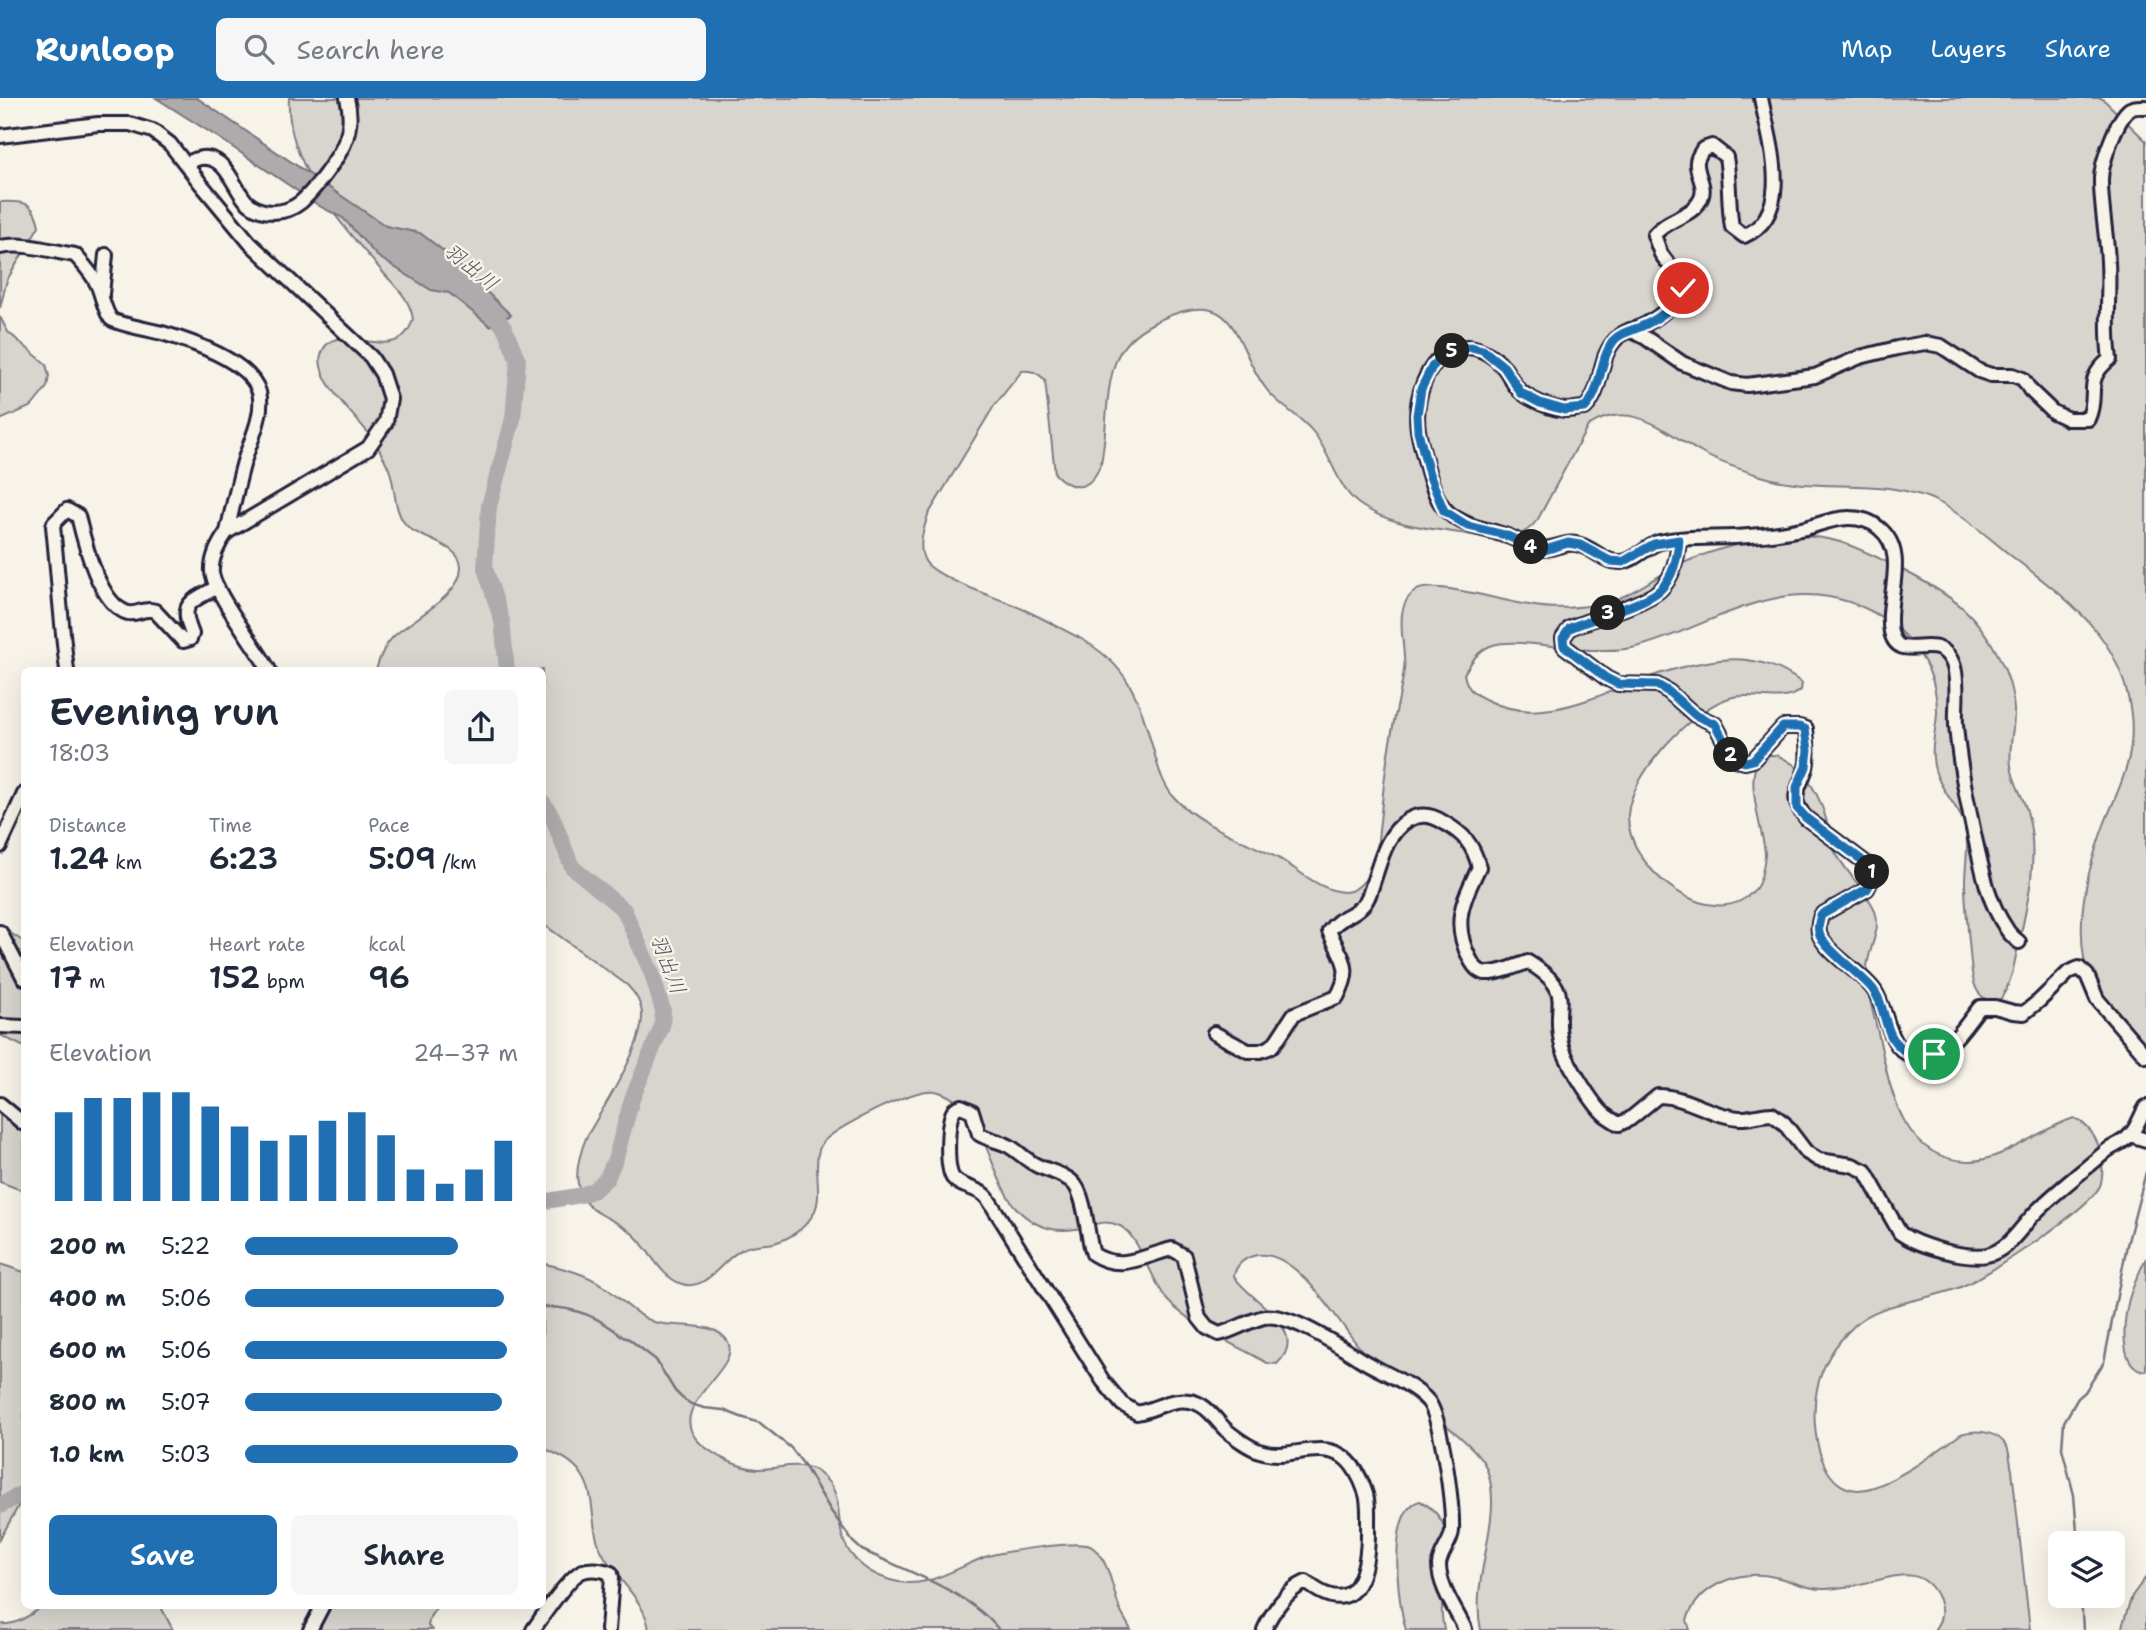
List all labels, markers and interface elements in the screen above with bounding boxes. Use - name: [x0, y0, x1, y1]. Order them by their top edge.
- search box: [216, 18, 706, 81]
- text: Runloop: [35, 27, 174, 72]
- icon: search: [240, 30, 278, 68]
- text: Search here: [296, 32, 445, 67]
- text: Map: [1841, 33, 1892, 65]
- text: Layers: [1930, 33, 2007, 65]
- text: Share: [2045, 33, 2111, 65]
- water label: 羽出川: [438, 236, 504, 298]
- pin: [1653, 258, 1713, 318]
- icon: check: [1664, 269, 1702, 307]
- pin: 5: [1434, 334, 1470, 368]
- text: 5: [1446, 338, 1457, 363]
- pin: 4: [1514, 530, 1548, 564]
- text: 4: [1524, 534, 1537, 559]
- pin: 3: [1590, 596, 1626, 630]
- text: 3: [1601, 600, 1614, 625]
- text: Evening run: [49, 686, 279, 737]
- button: share: [444, 690, 518, 764]
- text: 18:03: [49, 738, 110, 768]
- pin: 2: [1714, 738, 1748, 772]
- text: 2: [1724, 742, 1737, 767]
- text: Distance: [49, 813, 127, 838]
- text: Time: [209, 813, 252, 838]
- text: Pace: [368, 813, 410, 838]
- text: 1.24: [49, 838, 109, 879]
- text: 6:23: [209, 838, 278, 879]
- text: 5:09: [368, 838, 436, 879]
- text: km: [109, 850, 142, 875]
- text: /km: [436, 850, 477, 875]
- pin: 1: [1854, 854, 1890, 890]
- text: 1: [1867, 859, 1876, 884]
- water label: 羽出川: [644, 930, 692, 998]
- text: Elevation: [49, 932, 134, 957]
- text: Heart rate: [209, 932, 305, 957]
- text: kcal: [368, 932, 405, 957]
- text: 17: [49, 957, 83, 998]
- text: 152: [209, 957, 260, 998]
- text: 96: [368, 957, 410, 998]
- text: m: [83, 969, 105, 994]
- text: bpm: [260, 969, 305, 994]
- pin: [1904, 1024, 1964, 1084]
- icon: arrive: [1915, 1035, 1953, 1073]
- text: Elevation: [49, 1038, 152, 1068]
- text: 24–37 m: [413, 1038, 518, 1068]
- text: 200 m: [49, 1231, 126, 1261]
- text: 5:22: [161, 1231, 210, 1261]
- text: 400 m: [49, 1283, 126, 1313]
- text: 5:06: [161, 1283, 212, 1313]
- text: 600 m: [49, 1335, 126, 1365]
- text: 5:06: [161, 1335, 212, 1365]
- text: 800 m: [49, 1387, 126, 1417]
- text: 5:07: [161, 1387, 211, 1417]
- text: 1.0 km: [49, 1439, 124, 1469]
- text: 5:03: [161, 1439, 211, 1469]
- button: Save: [49, 1515, 277, 1595]
- button: Share: [291, 1515, 518, 1595]
- map controls: [2048, 1531, 2125, 1608]
- button: layers: [2048, 1531, 2125, 1608]

